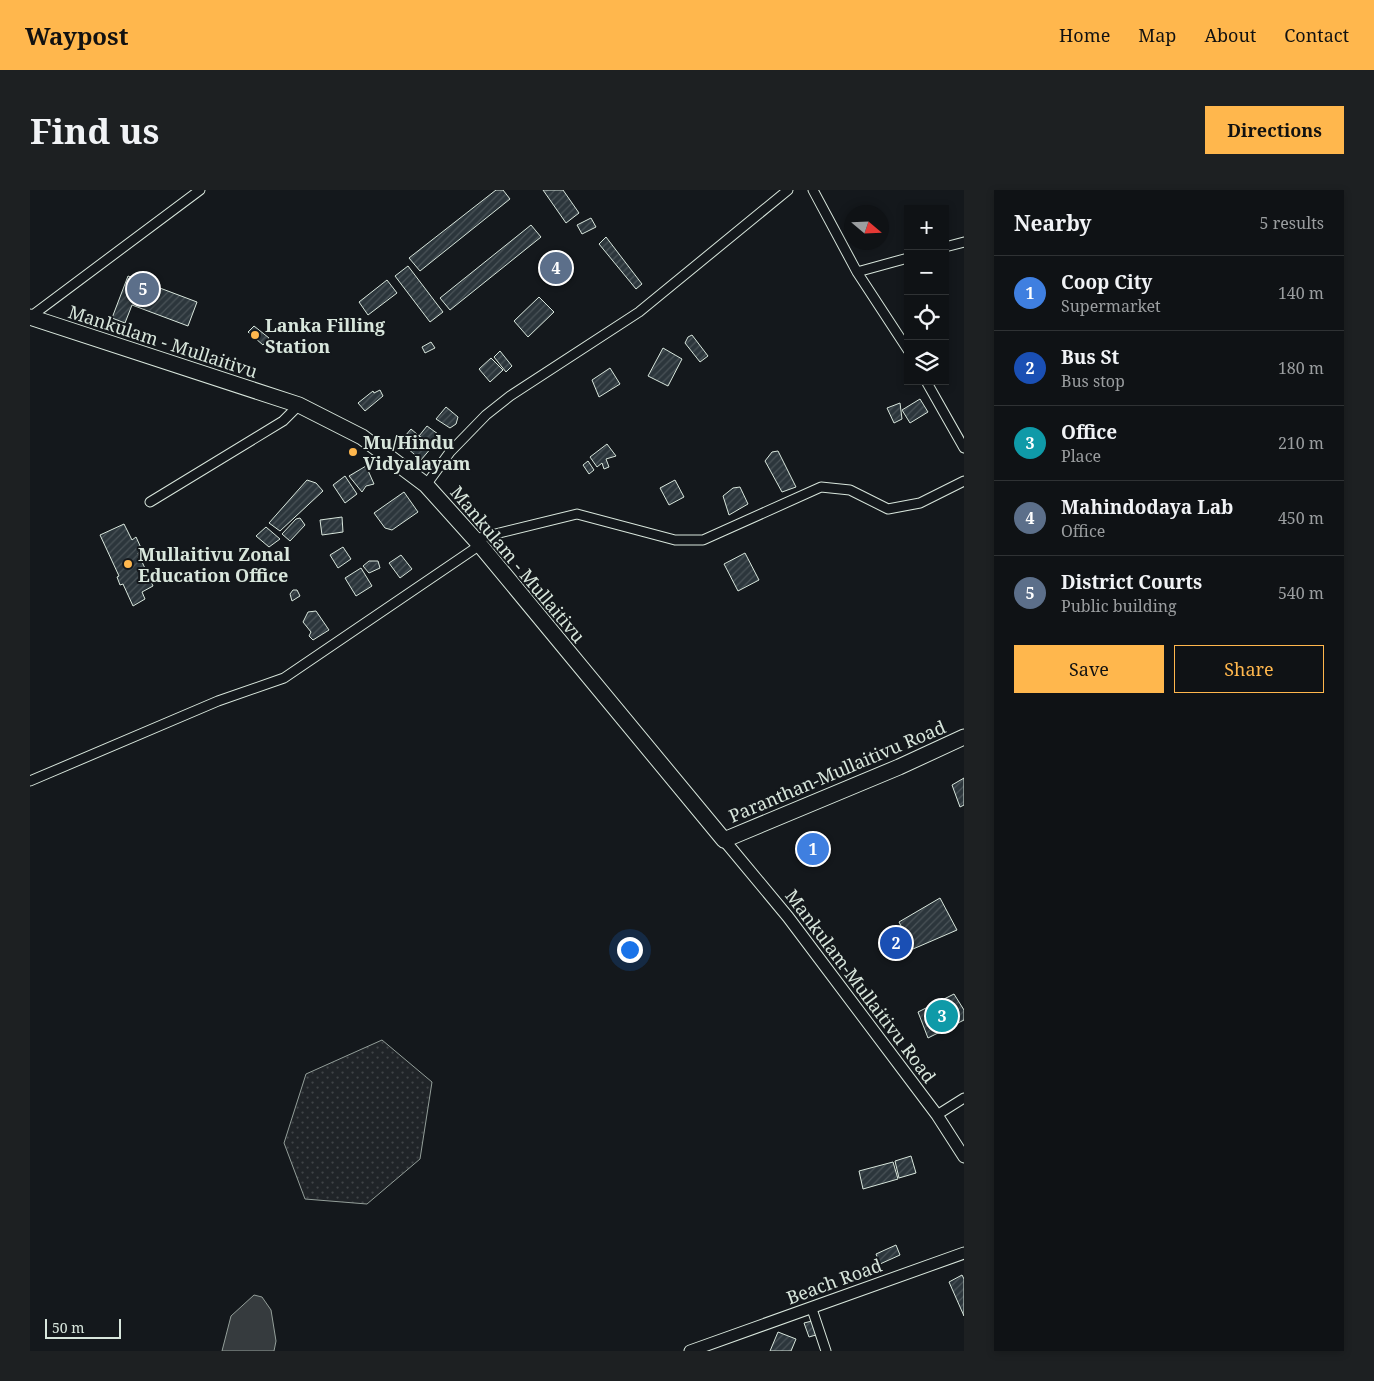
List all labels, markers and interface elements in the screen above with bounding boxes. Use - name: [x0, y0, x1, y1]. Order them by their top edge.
- text: Waypost: [25, 19, 128, 52]
- text: Home: [1059, 23, 1110, 47]
- text: Map: [1138, 23, 1176, 47]
- text: About: [1204, 23, 1256, 47]
- text: Contact: [1284, 23, 1349, 47]
- button: Directions: [1205, 106, 1344, 154]
- text: Find us: [30, 107, 159, 154]
- north arrow: [844, 205, 889, 250]
- map controls: [904, 205, 949, 385]
- button: +: [904, 205, 949, 250]
- text: Nearby: [1014, 209, 1092, 237]
- text: 5 results: [1260, 212, 1324, 234]
- pin: 4: [540, 249, 572, 287]
- button: −: [904, 250, 949, 295]
- text: Coop City: [1061, 269, 1152, 295]
- pin: 5: [127, 270, 159, 308]
- text: 1: [1025, 282, 1035, 304]
- text: 140 m: [1278, 282, 1324, 304]
- button: locate: [904, 295, 949, 340]
- text: Supermarket: [1061, 295, 1161, 317]
- street label: Mankulam - Mullaitivu: [65, 299, 261, 383]
- place label: Lanka Filling Station: [265, 313, 386, 358]
- marker: Lanka Filling Station: [249, 329, 261, 341]
- button: layers: [904, 340, 949, 385]
- text: Bus St: [1061, 344, 1119, 370]
- text: 2: [1025, 357, 1035, 379]
- text: 180 m: [1278, 357, 1324, 379]
- text: Bus stop: [1061, 370, 1125, 392]
- text: Office: [1061, 419, 1117, 445]
- place label: Mu/Hindu Vidyalayam: [363, 430, 471, 475]
- text: 3: [1025, 432, 1035, 454]
- text: 210 m: [1278, 432, 1324, 454]
- text: Place: [1061, 445, 1101, 467]
- marker: Mu/Hindu Vidyalayam: [347, 446, 359, 458]
- street label: Mankulam - Mullaitivu: [445, 481, 591, 648]
- text: Mahindodaya Lab: [1061, 494, 1233, 520]
- text: 4: [1025, 507, 1035, 529]
- text: 450 m: [1278, 507, 1324, 529]
- text: Office: [1061, 520, 1105, 542]
- place label: Mullaitivu Zonal Education Office: [138, 542, 291, 587]
- marker: Mullaitivu Zonal Education Office: [122, 558, 134, 570]
- text: District Courts: [1061, 569, 1202, 595]
- text: 5: [1025, 582, 1035, 604]
- text: 540 m: [1278, 582, 1324, 604]
- text: Public building: [1061, 595, 1177, 617]
- button: Save: [1014, 645, 1164, 693]
- button: Share: [1174, 645, 1324, 693]
- street label: Paranthan-Mullaitivu Road: [725, 714, 949, 828]
- pin: 1: [797, 830, 829, 868]
- street label: Mankulam-Mullaitivu Road: [780, 884, 942, 1088]
- pin: 2: [880, 924, 912, 962]
- your location: [617, 937, 643, 963]
- pin: 3: [926, 997, 958, 1035]
- street label: Beach Road: [783, 1253, 885, 1309]
- scale bar: [45, 1316, 121, 1339]
- text: 50 m: [52, 1318, 85, 1337]

